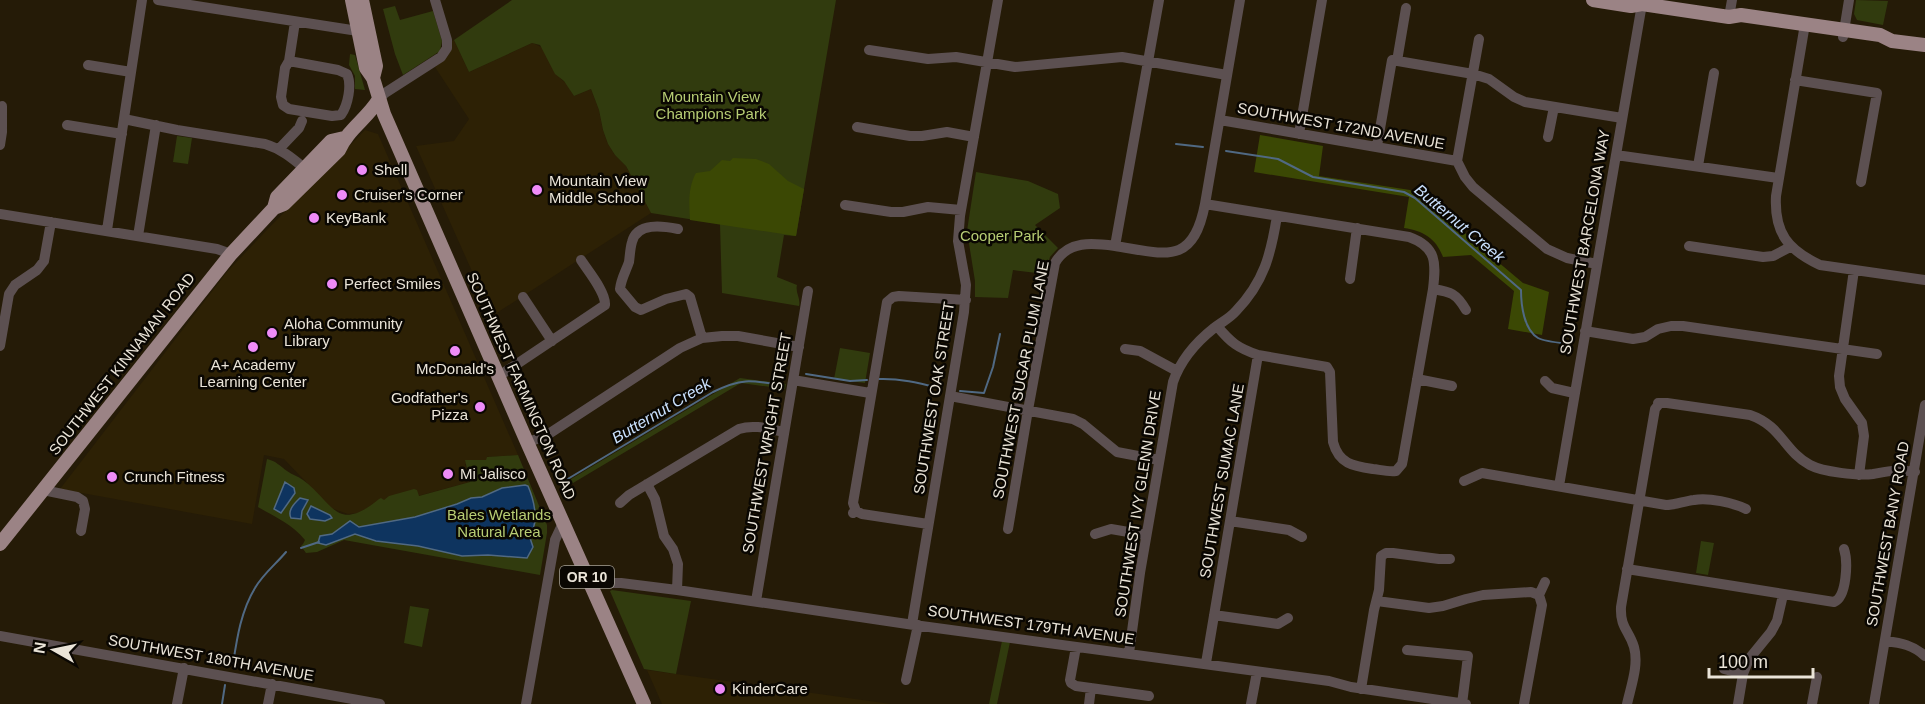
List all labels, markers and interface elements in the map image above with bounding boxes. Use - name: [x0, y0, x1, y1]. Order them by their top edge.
- park label: Mountain View Champions Park: [656, 88, 767, 122]
- street label: SOUTHWEST 172ND AVENUE: [1236, 99, 1446, 152]
- street label: SOUTHWEST BARCELONA WAY: [1556, 128, 1613, 356]
- place label: Shell: [374, 161, 407, 178]
- marker: Shell: [355, 163, 369, 177]
- place label: Mountain View Middle School: [549, 172, 647, 206]
- water label: Butternut Creek: [1411, 181, 1509, 267]
- marker: Mountain View Middle School: [530, 183, 544, 197]
- place label: Cruiser's Corner: [354, 186, 463, 203]
- marker: Cruiser's Corner: [335, 188, 349, 202]
- place label: KeyBank: [326, 209, 387, 226]
- marker: KeyBank: [307, 211, 321, 225]
- park label: Cooper Park: [960, 227, 1045, 244]
- street label: SOUTHWEST SUGAR PLUM LANE: [989, 259, 1052, 500]
- street label: SOUTHWEST KINNAMAN ROAD: [45, 269, 198, 458]
- street label: SOUTHWEST FARMINGTON ROAD: [463, 270, 580, 502]
- place label: Perfect Smiles: [344, 275, 441, 292]
- marker: Perfect Smiles: [325, 277, 339, 291]
- street label: SOUTHWEST OAK STREET: [910, 300, 957, 495]
- place label: Aloha Community Library: [284, 315, 403, 349]
- marker: Aloha Community Library: [265, 326, 279, 340]
- street label: SOUTHWEST WRIGHT STREET: [739, 331, 794, 555]
- marker: A+ Academy Learning Center: [246, 340, 260, 354]
- marker: McDonald's: [448, 344, 462, 358]
- place label: A+ Academy Learning Center: [199, 356, 307, 390]
- place label: McDonald's: [416, 360, 494, 377]
- water label: Butternut Creek: [609, 374, 715, 447]
- street label: SOUTHWEST SUMAC LANE: [1196, 382, 1247, 580]
- place label: Godfather's Pizza: [391, 389, 469, 423]
- street label: SOUTHWEST IVY GLENN DRIVE: [1111, 389, 1164, 619]
- marker: Godfather's Pizza: [473, 400, 487, 414]
- street label: SOUTHWEST BANY ROAD: [1863, 440, 1912, 628]
- place label: Mi Jalisco: [460, 465, 526, 482]
- marker: Mi Jalisco: [441, 467, 455, 481]
- place label: Crunch Fitness: [124, 468, 225, 485]
- marker: Crunch Fitness: [105, 470, 119, 484]
- park label: Bales Wetlands Natural Area: [447, 506, 551, 540]
- road number: OR 10: [560, 566, 614, 588]
- street label: SOUTHWEST 179TH AVENUE: [927, 602, 1136, 647]
- north arrow: [24, 620, 84, 680]
- street label: SOUTHWEST 180TH AVENUE: [107, 631, 315, 684]
- text: N: [30, 641, 49, 655]
- scale bar: [1709, 641, 1812, 679]
- text: 100 m: [1718, 652, 1768, 672]
- place label: KinderCare: [732, 680, 808, 697]
- marker: KinderCare: [713, 682, 727, 696]

